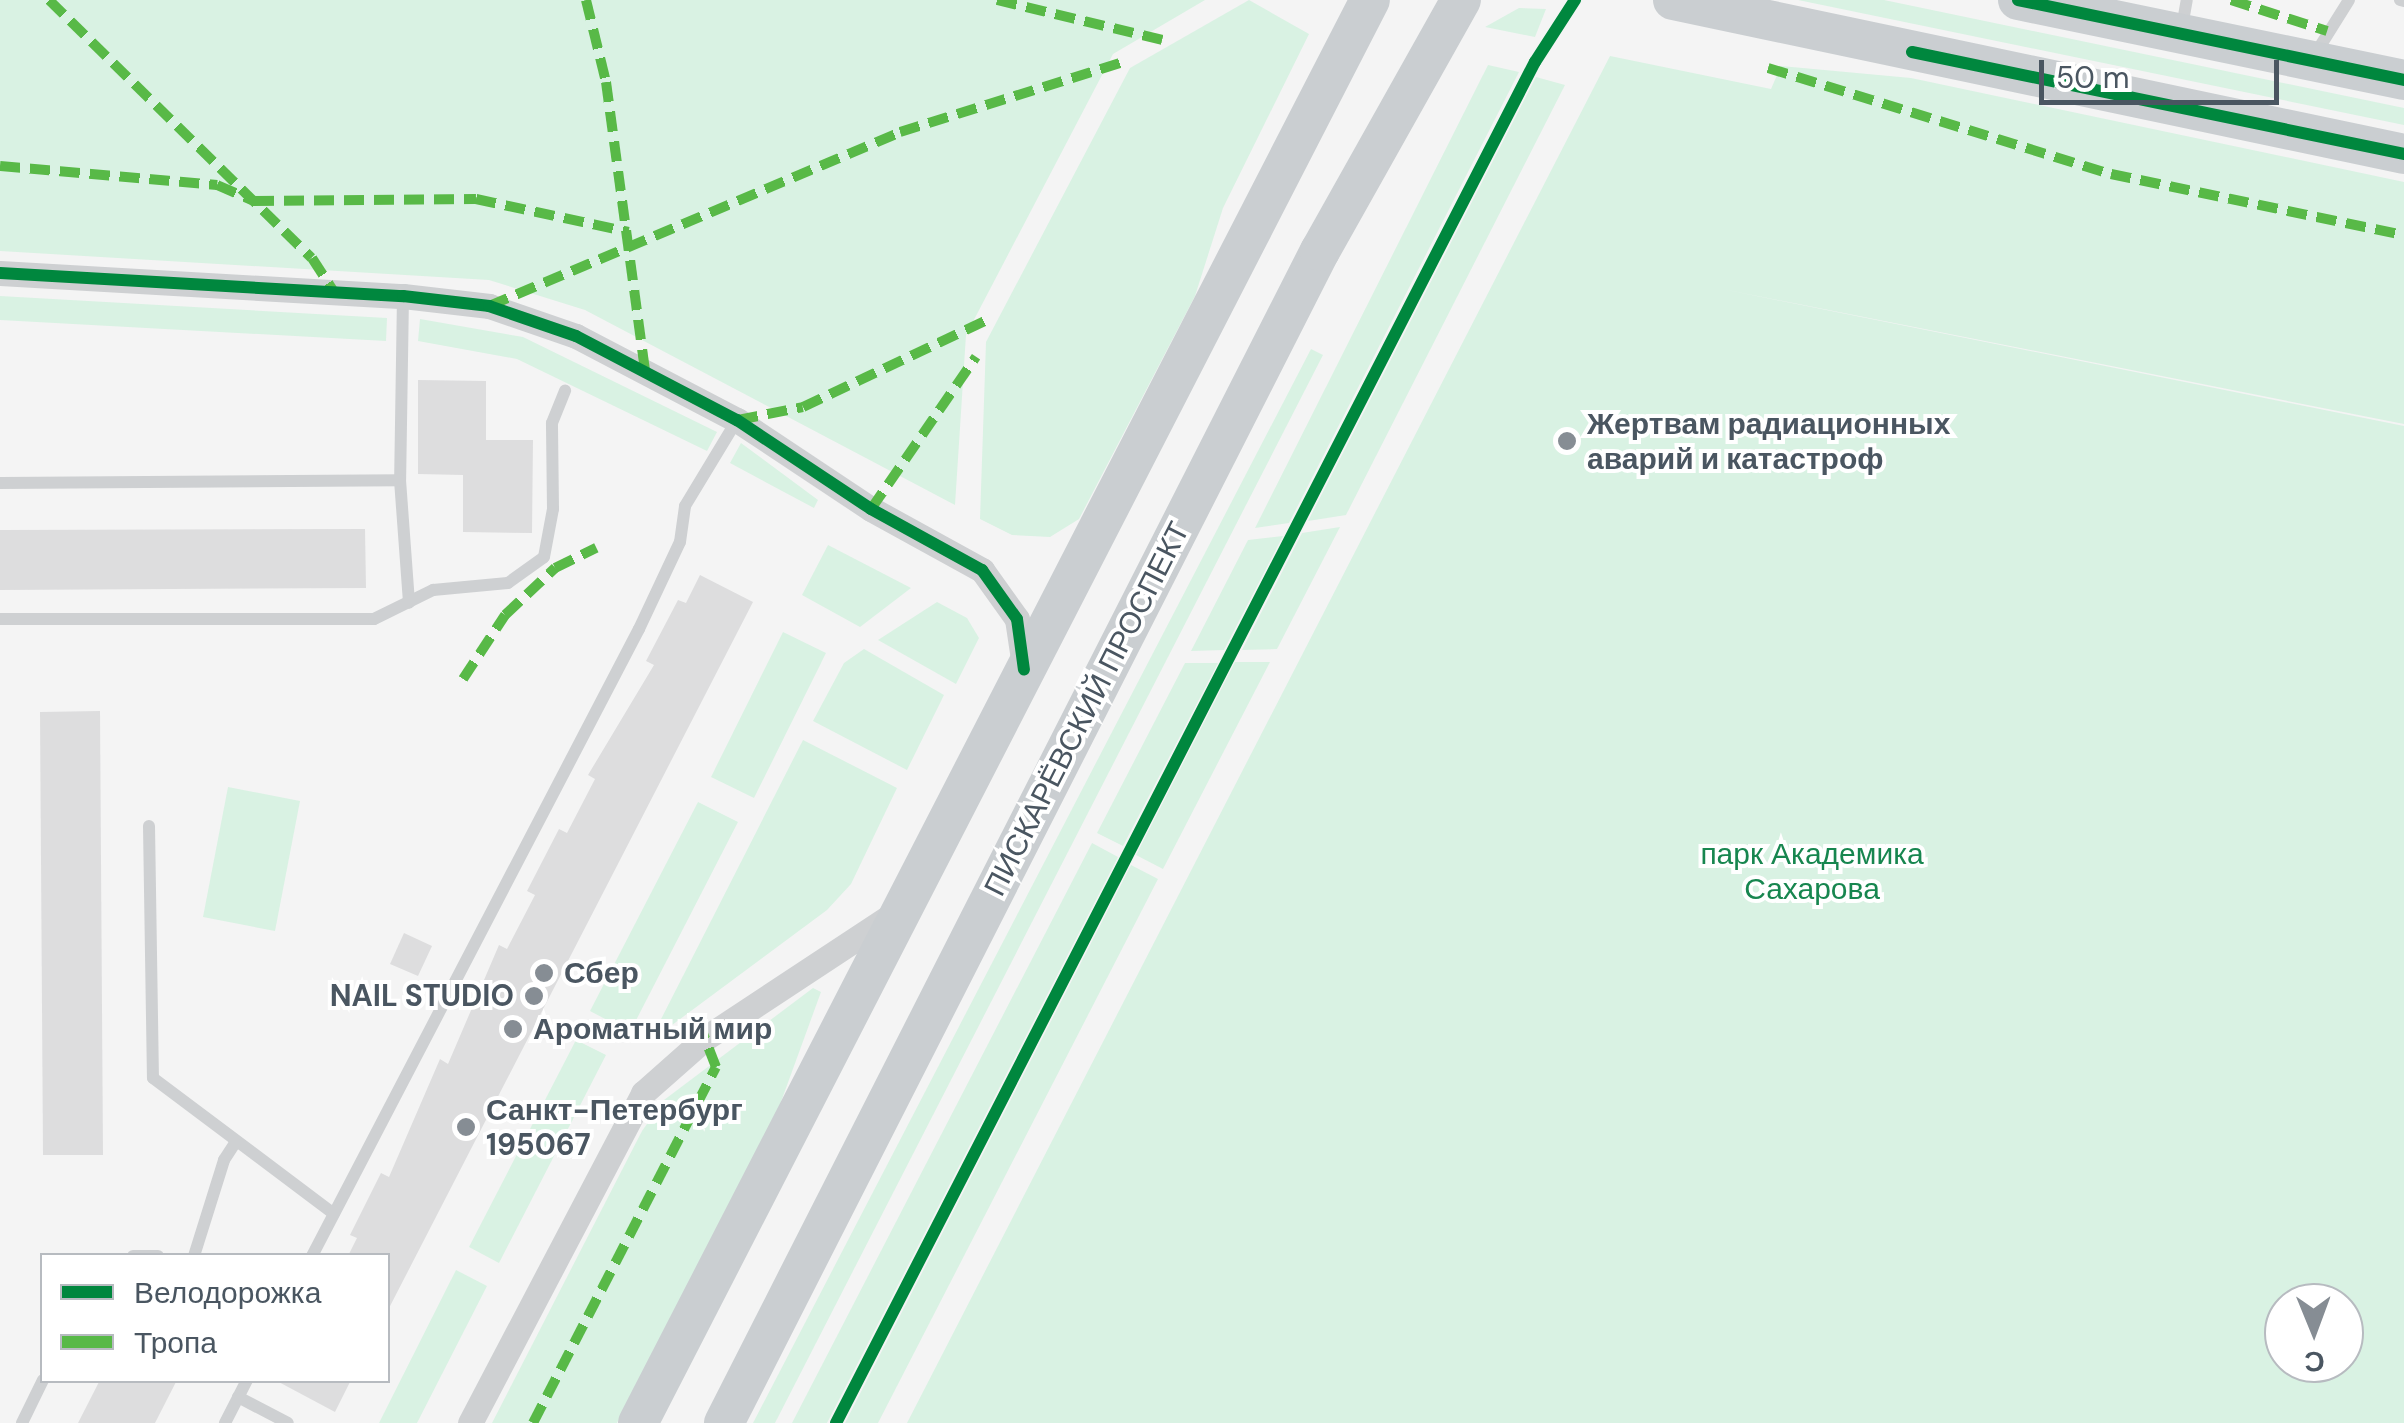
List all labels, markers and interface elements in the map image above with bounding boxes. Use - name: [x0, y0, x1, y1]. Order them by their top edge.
- scale bar: [2044, 40, 2284, 102]
- text: 50 m: [2056, 58, 2130, 97]
- place label: Жертвам радиационных аварий и катастроф: [1587, 406, 1950, 476]
- marker: Жертвам радиационных аварий и катастроф: [1556, 430, 1578, 452]
- street label: ПИСКАРЁВСКИЙ ПРОСПЕКТ: [977, 516, 1197, 902]
- park label: парк Академика Сахарова: [1700, 836, 1924, 906]
- place label: Сбер: [564, 955, 639, 991]
- marker: Сбер: [533, 962, 555, 984]
- place label: NAIL STUDIO: [330, 978, 514, 1014]
- marker: NAIL STUDIO: [523, 985, 545, 1007]
- place label: Ароматный мир: [533, 1011, 772, 1047]
- marker: Ароматный мир: [502, 1018, 524, 1040]
- place label: Санкт-Петербург 195067: [486, 1092, 743, 1162]
- marker: Санкт-Петербург 195067: [455, 1116, 477, 1138]
- legend: [40, 1253, 390, 1383]
- text: Велодорожка: [134, 1273, 321, 1312]
- north arrow: [2264, 1283, 2364, 1383]
- text: Тропа: [134, 1323, 217, 1362]
- text: С: [2304, 1343, 2325, 1380]

